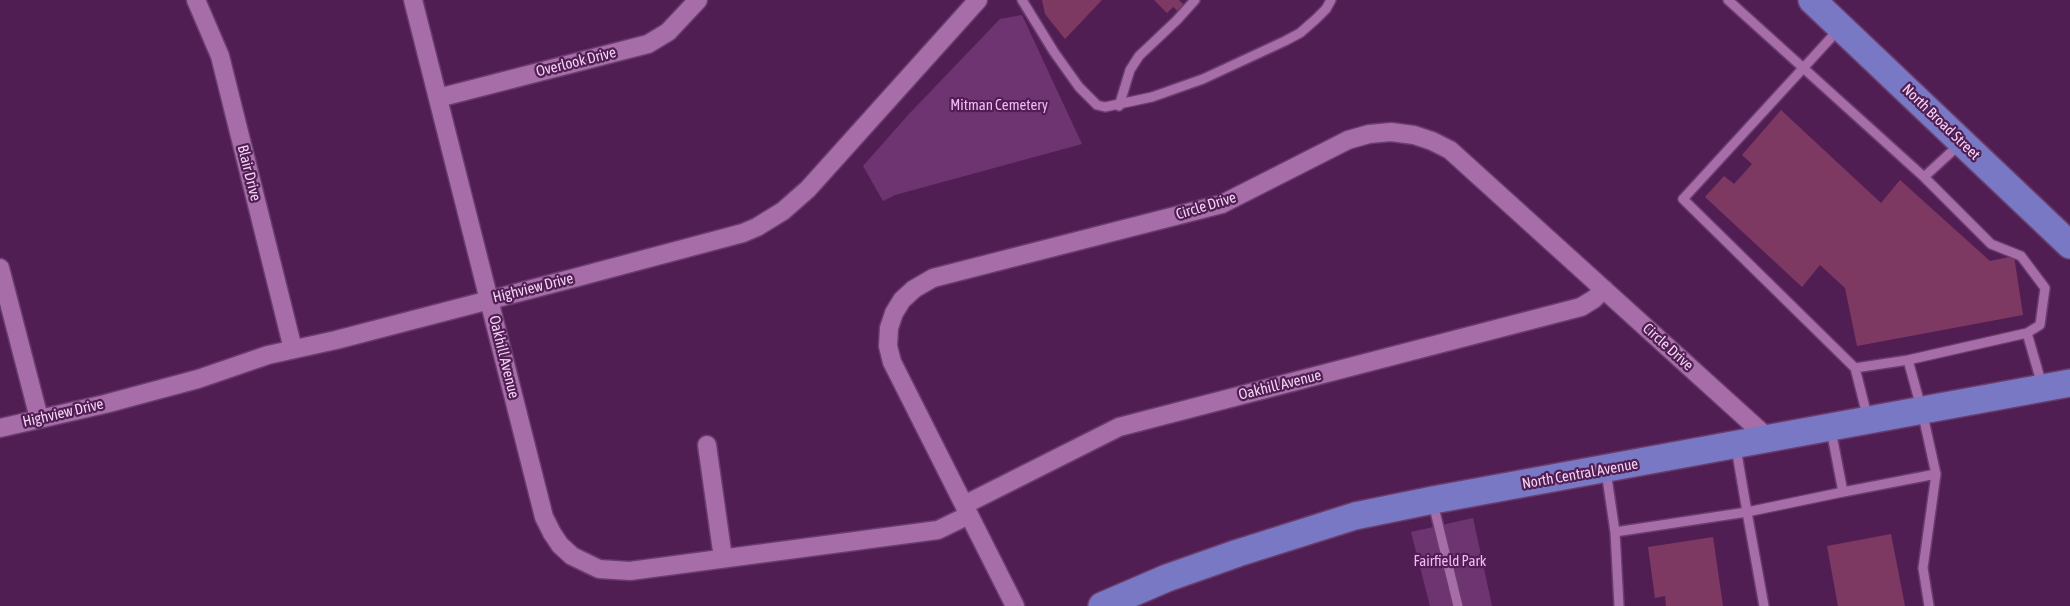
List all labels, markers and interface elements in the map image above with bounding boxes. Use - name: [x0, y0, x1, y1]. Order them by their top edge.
- street label: Overlook Drive: [534, 43, 618, 81]
- street label: North Broad Street: [1898, 80, 1984, 164]
- park label: Mitman Cemetery: [950, 96, 1048, 114]
- street label: Blair Drive: [233, 143, 265, 203]
- street label: Circle Drive: [1174, 188, 1238, 224]
- street label: Highview Drive: [491, 269, 575, 307]
- street label: Oakhill Avenue: [485, 314, 523, 400]
- street label: Circle Drive: [1639, 320, 1697, 374]
- street label: Oakhill Avenue: [1237, 366, 1323, 404]
- street label: Highview Drive: [21, 395, 105, 431]
- street label: North Central Avenue: [1521, 455, 1639, 493]
- park label: Fairfield Park: [1414, 552, 1486, 570]

